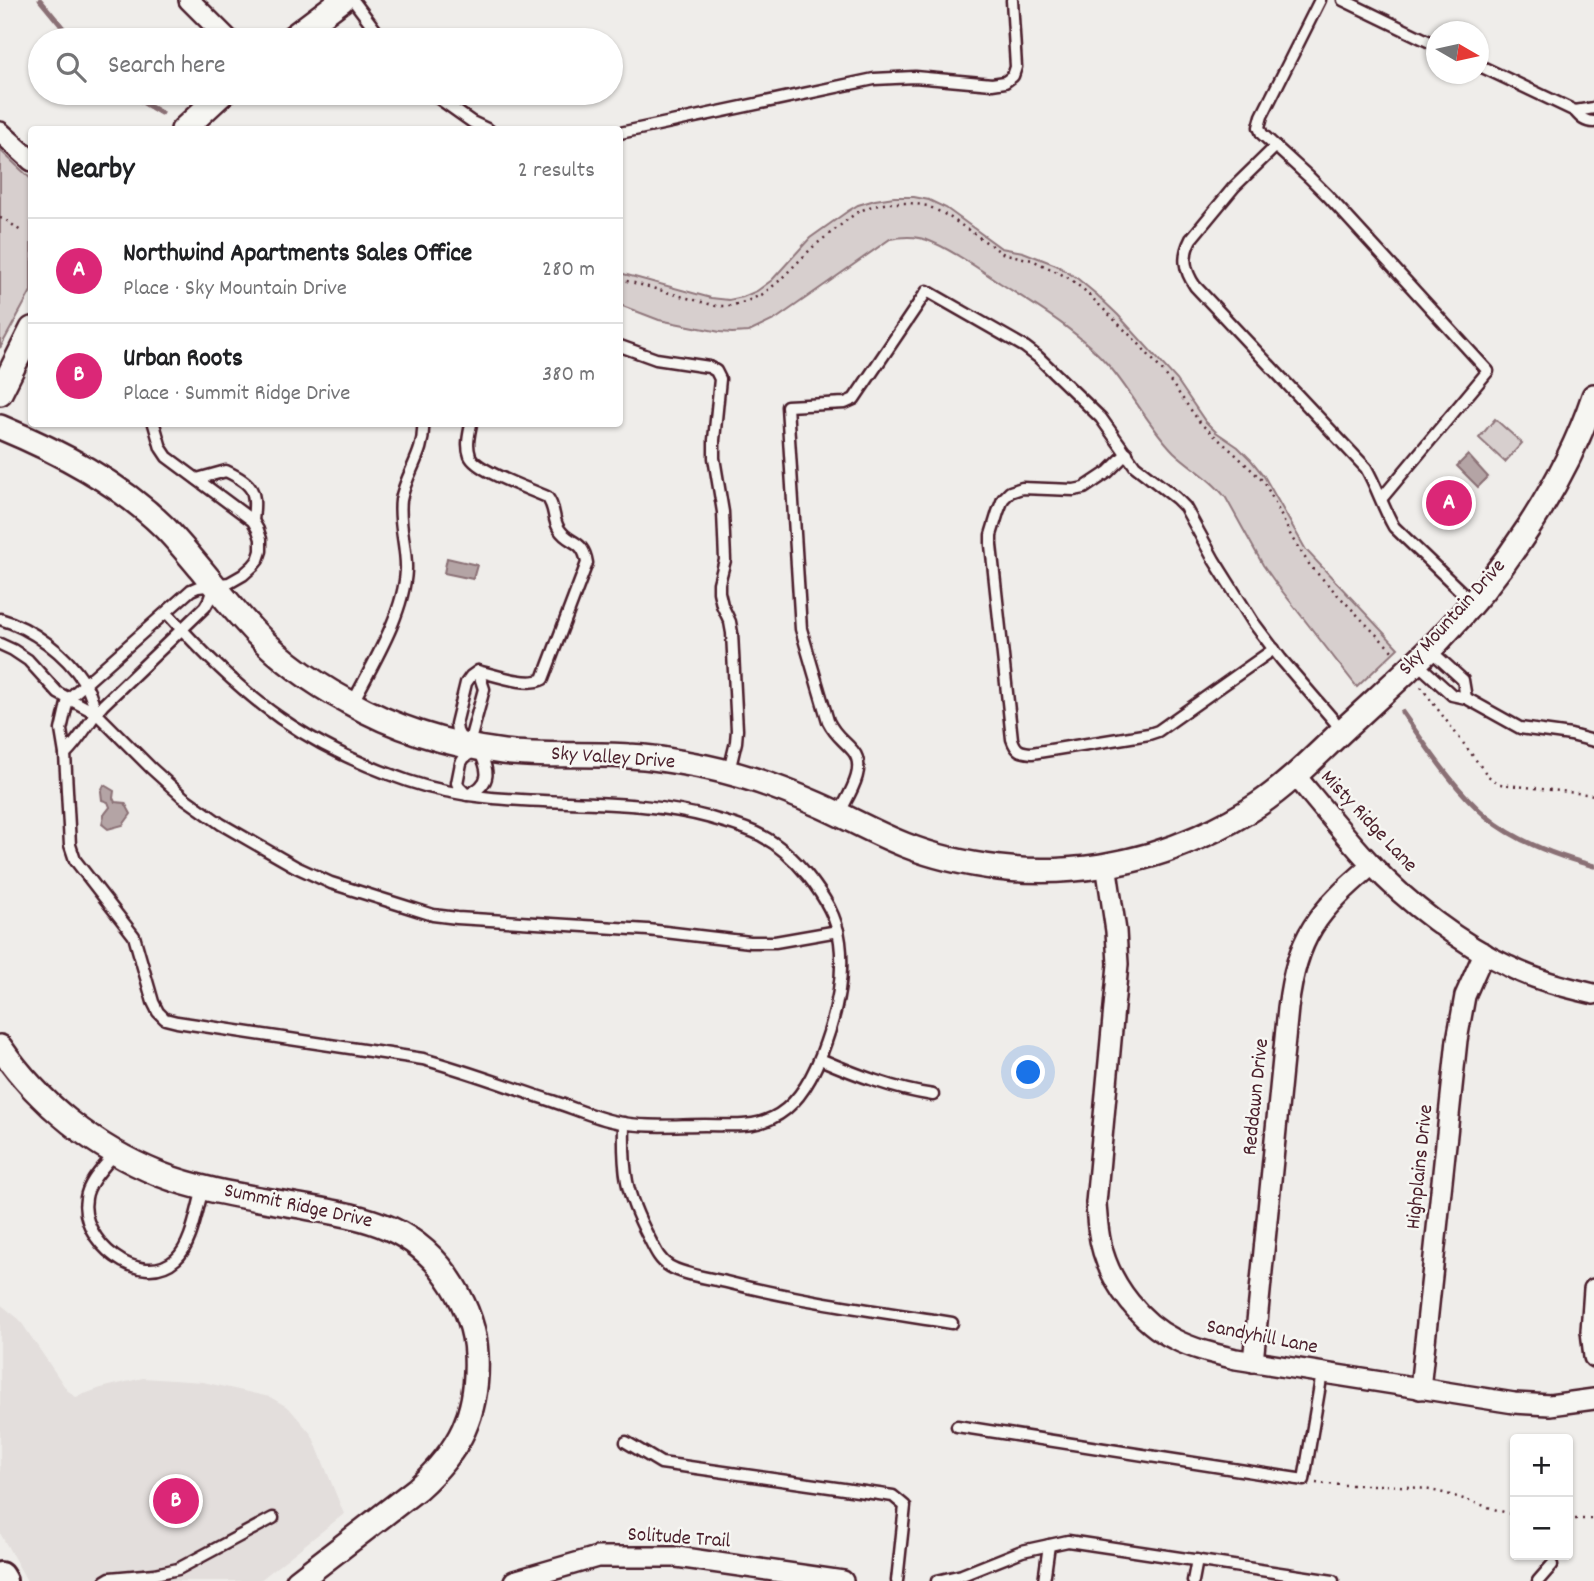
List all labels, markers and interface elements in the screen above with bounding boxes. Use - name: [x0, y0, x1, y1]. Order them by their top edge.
- north arrow: [1426, 21, 1489, 84]
- search box: [28, 28, 623, 105]
- icon: search: [52, 48, 90, 86]
- text: Search here: [108, 48, 226, 85]
- text: Nearby: [56, 150, 134, 193]
- text: 2 results: [518, 155, 595, 188]
- text: Northwind Apartments Sales Office: [123, 236, 472, 273]
- text: A: [73, 254, 85, 287]
- text: 280 m: [542, 254, 595, 287]
- text: Place · Sky Mountain Drive: [123, 273, 347, 306]
- text: Urban Roots: [123, 341, 243, 378]
- text: B: [74, 359, 84, 392]
- text: 380 m: [542, 359, 595, 392]
- text: Place · Summit Ridge Drive: [123, 378, 350, 411]
- pin: A: [1426, 477, 1472, 529]
- street label: Sky Mountain Drive: [1392, 553, 1514, 683]
- street label: Sky Valley Drive: [550, 740, 676, 778]
- street label: Misty Ridge Lane: [1312, 764, 1424, 880]
- street label: Reddawn Drive: [1236, 1037, 1278, 1157]
- your location: [1011, 1055, 1045, 1089]
- street label: Highplains Drive: [1400, 1103, 1442, 1231]
- street label: Summit Ridge Drive: [221, 1177, 375, 1237]
- street label: Sandyhill Lane: [1204, 1313, 1320, 1363]
- map controls: [1510, 1434, 1573, 1560]
- button: +: [1510, 1434, 1573, 1497]
- pin: B: [153, 1475, 199, 1527]
- button: −: [1510, 1497, 1573, 1560]
- street label: Solitude Trail: [627, 1520, 731, 1558]

